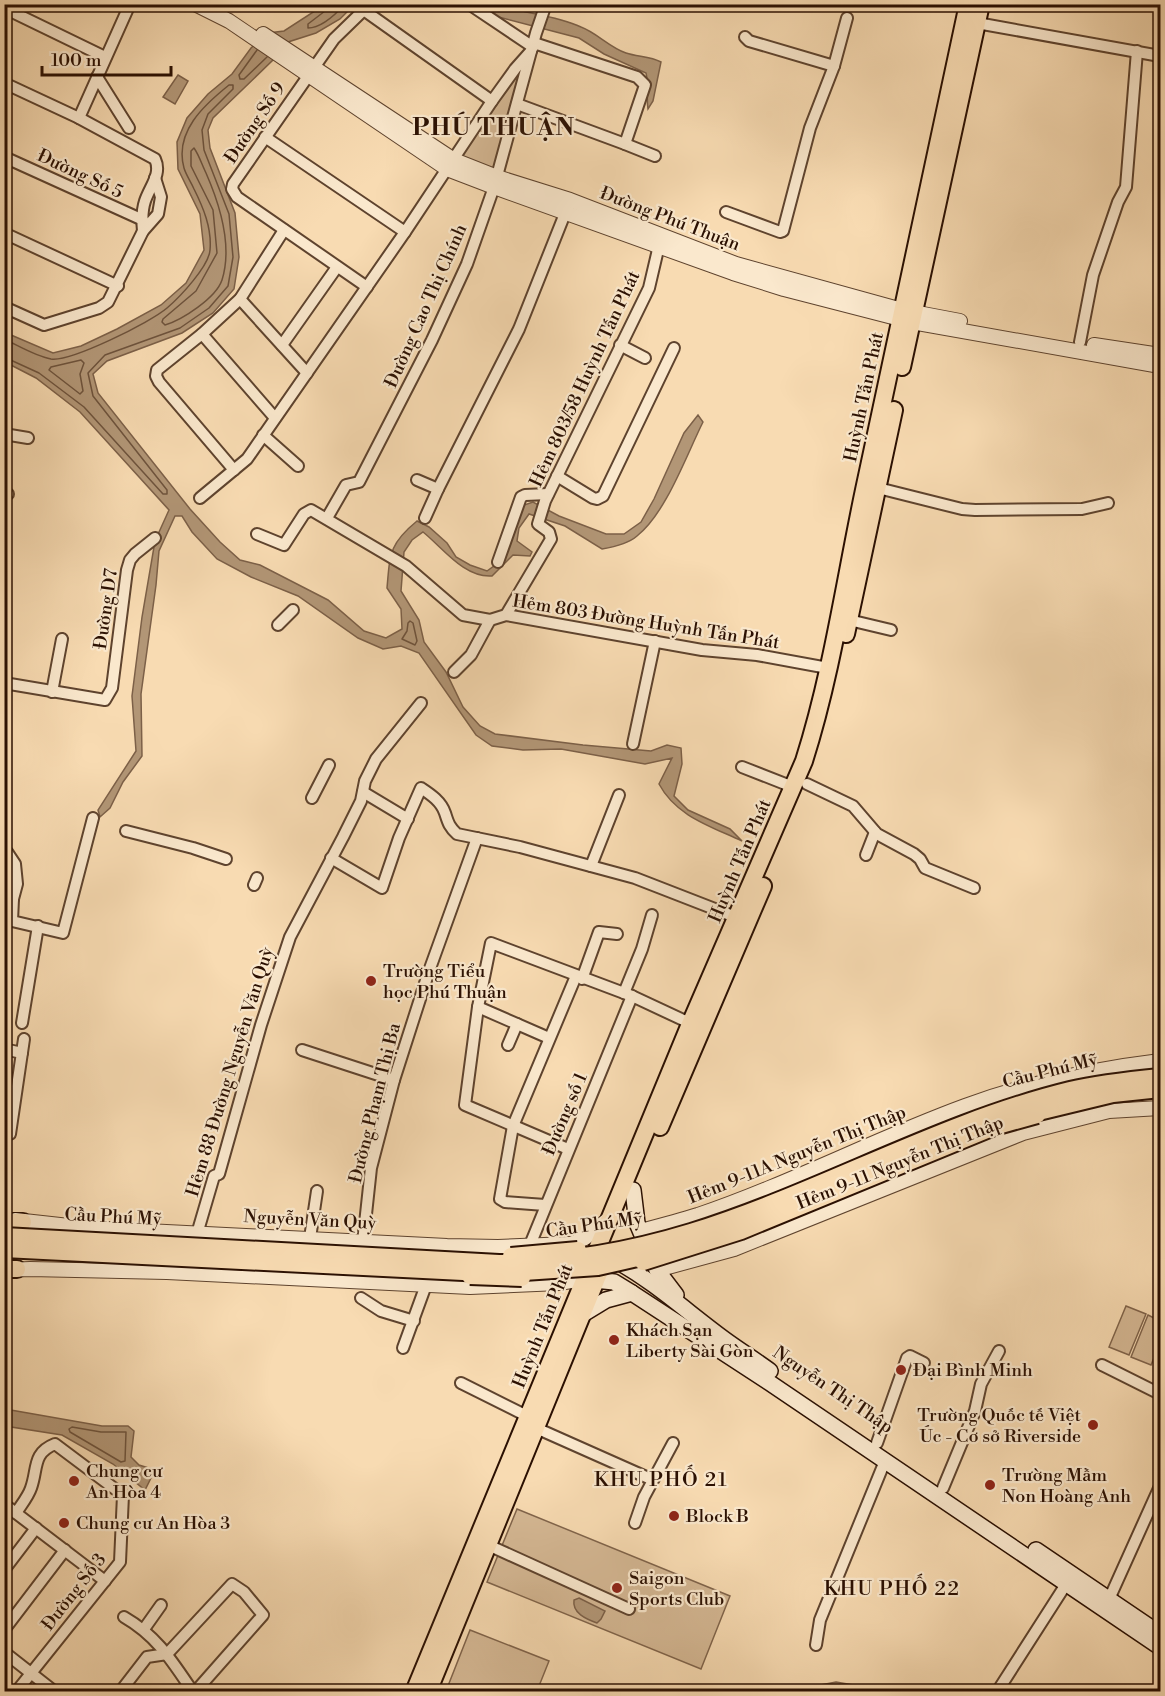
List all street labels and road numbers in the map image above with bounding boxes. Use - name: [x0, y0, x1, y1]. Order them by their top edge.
- street label: Đường Số 9: [219, 78, 291, 168]
- street label: Đường Số 5: [33, 144, 127, 204]
- street label: Đường Phú Thuận: [597, 182, 744, 256]
- street label: Đường Cao Thị Chính: [380, 220, 473, 391]
- street label: Hẻm 803/58 Huỳnh Tấn Phát: [525, 267, 646, 491]
- street label: Huỳnh Tấn Phát: [839, 329, 889, 464]
- street label: Đường D7: [89, 567, 123, 651]
- street label: Hẻm 803 Đường Huỳnh Tấn Phát: [511, 590, 782, 655]
- street label: Huỳnh Tấn Phát: [704, 795, 777, 926]
- street label: Hẻm 88 Đường Nguyễn Văn Quỳ: [181, 944, 279, 1200]
- street label: Đường Phạm Thị Ba: [344, 1020, 406, 1185]
- street label: Cầu Phú Mỹ: [1000, 1048, 1100, 1094]
- street label: Đường số 1: [537, 1069, 593, 1159]
- street label: Hẻm 9-11A Nguyễn Thị Thập: [684, 1101, 910, 1209]
- street label: Hẻm 9-11 Nguyễn Thị Thập: [793, 1111, 1007, 1215]
- street label: Cầu Phú Mỹ: [64, 1203, 162, 1231]
- street label: Nguyễn Văn Quỳ: [243, 1205, 377, 1235]
- street label: Cầu Phú Mỹ: [544, 1207, 644, 1243]
- street label: Huỳnh Tấn Phát: [508, 1260, 579, 1392]
- street label: Nguyễn Thị Thập: [768, 1341, 898, 1439]
- street label: Đường Số 3: [37, 1549, 111, 1635]

